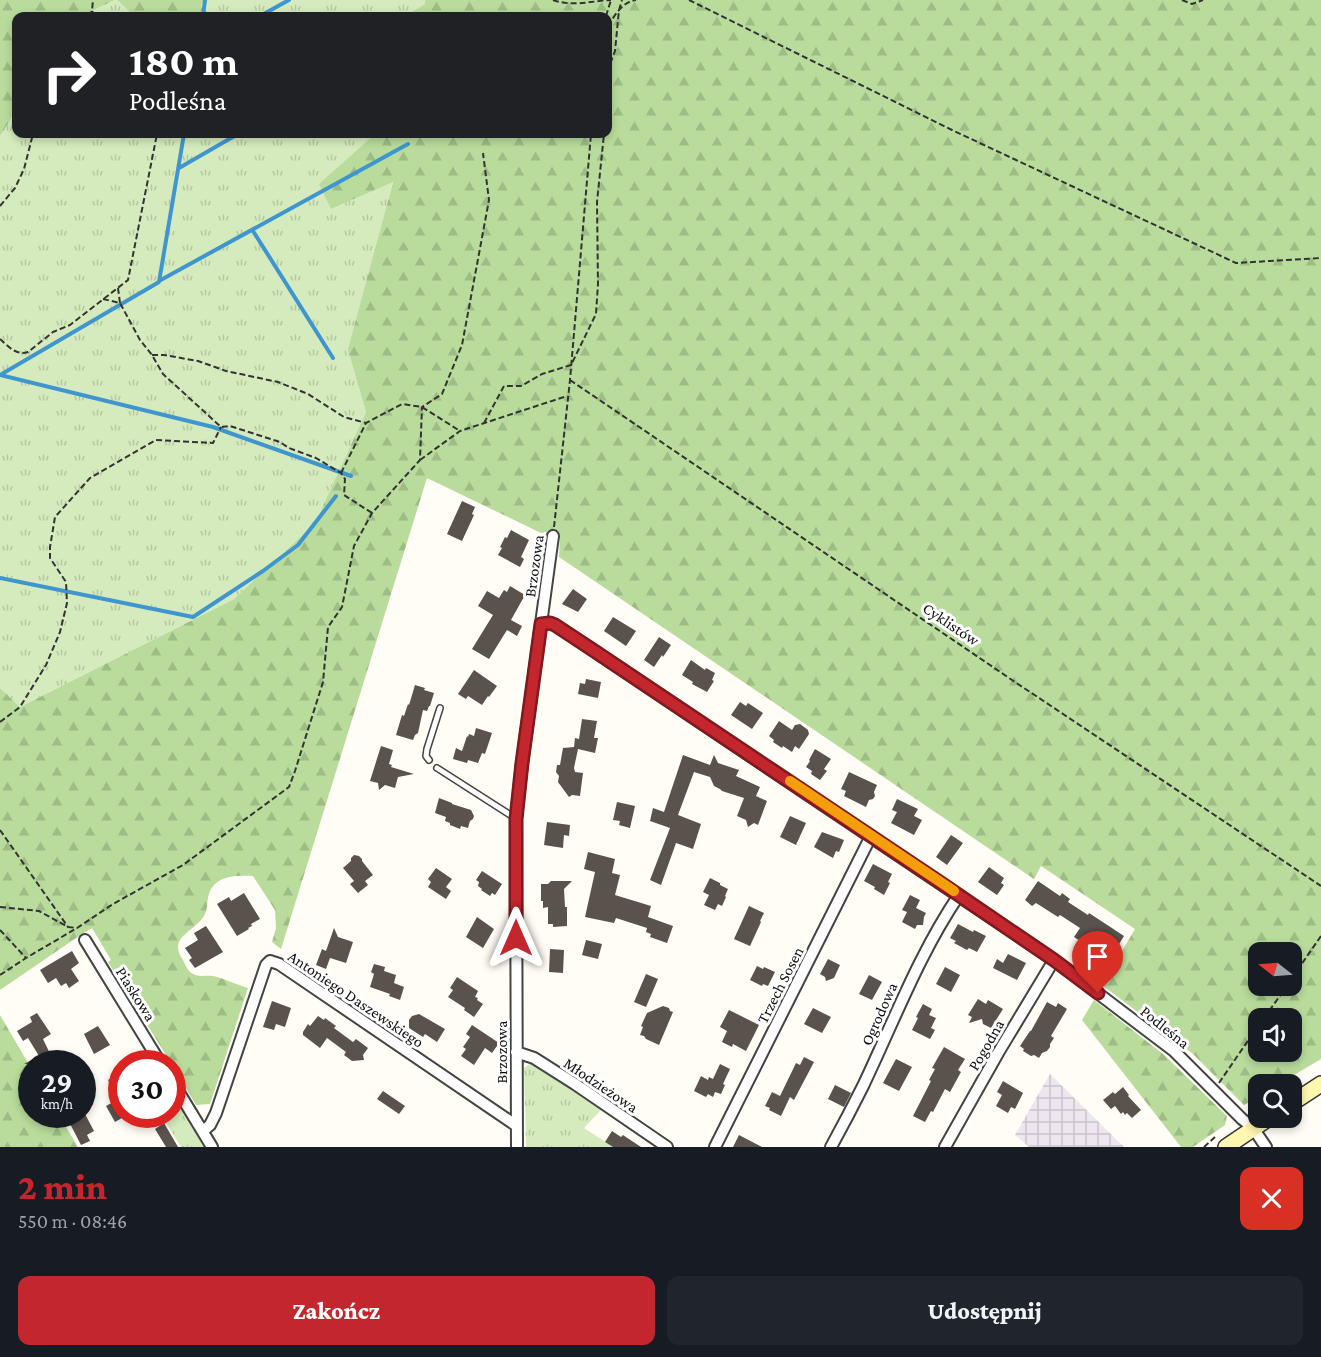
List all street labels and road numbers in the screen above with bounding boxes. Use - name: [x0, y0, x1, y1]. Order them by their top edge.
- street label: Brzozowa: [521, 533, 547, 598]
- street label: Cyklistów: [919, 599, 982, 650]
- street label: Trzech Sosen: [753, 944, 807, 1026]
- street label: Antoniego Daszewskiego: [284, 947, 427, 1052]
- street label: Piaskowa: [113, 964, 160, 1025]
- street label: Ogrodowa: [858, 979, 902, 1048]
- street label: Podleśna: [1137, 1002, 1193, 1052]
- street label: Pogodna: [965, 1016, 1008, 1074]
- street label: Brzozowa: [493, 1020, 510, 1083]
- street label: Młodzieżowa: [561, 1054, 642, 1116]

